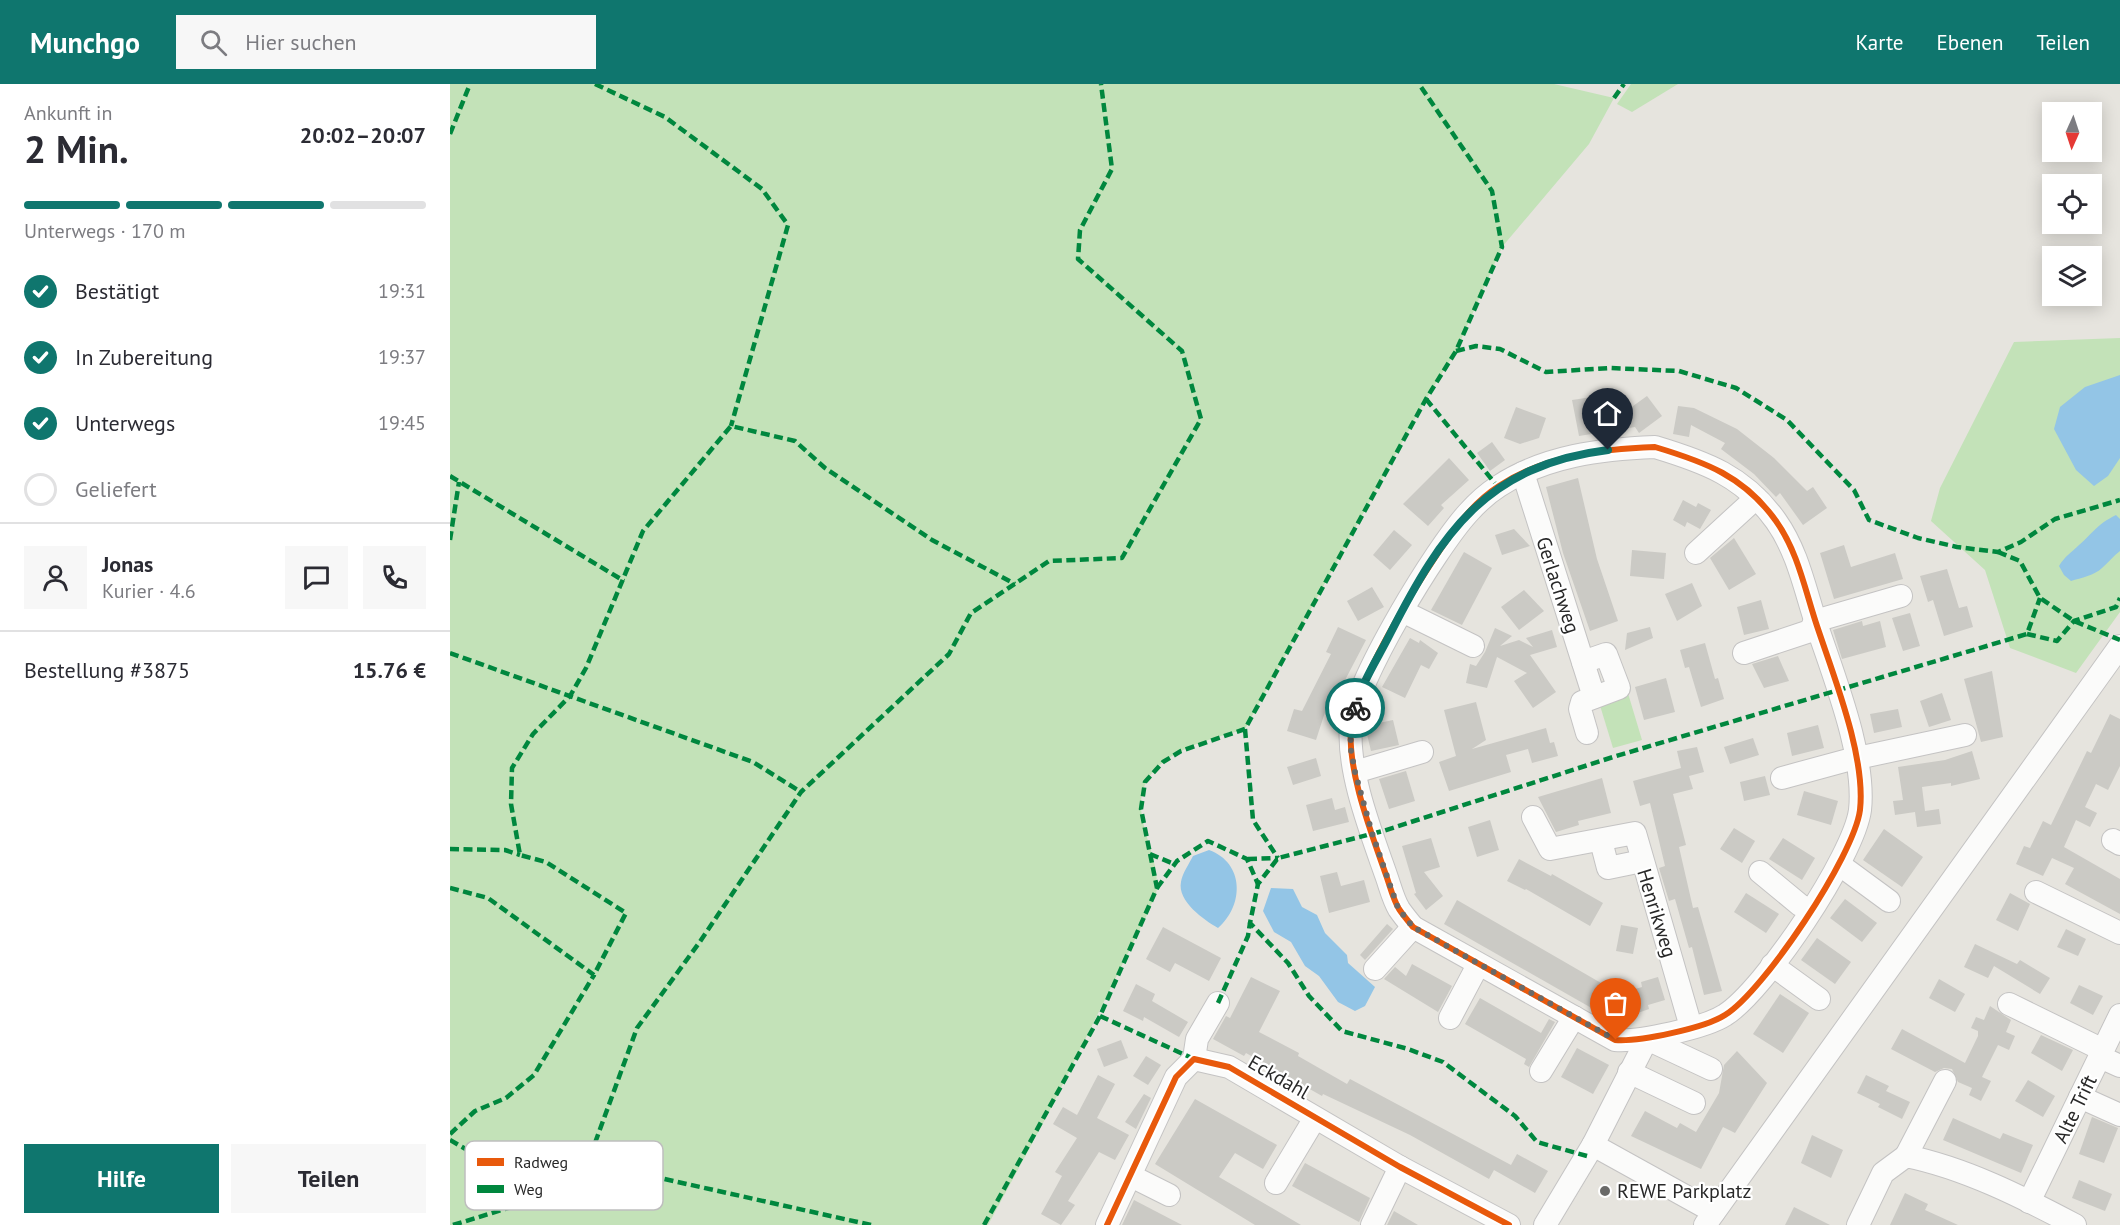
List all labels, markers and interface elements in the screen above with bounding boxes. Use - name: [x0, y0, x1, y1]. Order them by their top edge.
- search box: [176, 15, 596, 69]
- text: Munchgo: [30, 24, 140, 61]
- icon: search: [197, 26, 230, 59]
- text: Hier suchen: [245, 28, 357, 56]
- text: Karte: [1856, 29, 1904, 56]
- text: Ebenen: [1937, 29, 2003, 56]
- text: Teilen: [2036, 29, 2090, 56]
- text: Ankunft in: [24, 100, 112, 126]
- north arrow: [2042, 102, 2102, 162]
- map controls: [2042, 102, 2102, 306]
- text: 20:02–20:07: [300, 121, 426, 149]
- text: 2 Min.: [24, 123, 129, 174]
- button: locate: [2042, 174, 2102, 234]
- text: Unterwegs · 170 m: [24, 218, 185, 244]
- button: layers: [2042, 246, 2102, 306]
- icon: check: [24, 275, 57, 308]
- text: Bestätigt: [75, 277, 159, 305]
- text: 19:31: [378, 278, 426, 304]
- icon: check: [24, 341, 57, 374]
- text: In Zubereitung: [75, 343, 213, 371]
- text: 19:37: [378, 344, 426, 370]
- pin: [1582, 388, 1633, 450]
- icon: home: [1591, 397, 1624, 430]
- icon: check: [24, 407, 57, 440]
- text: Unterwegs: [75, 409, 175, 437]
- text: 19:45: [378, 410, 426, 436]
- text: Geliefert: [75, 475, 157, 503]
- street label: Gerlachweg: [1530, 533, 1586, 637]
- button: person: [24, 546, 87, 609]
- button: chat: [285, 546, 348, 609]
- button: phone: [363, 546, 426, 609]
- text: Jonas: [102, 550, 153, 578]
- text: Kurier · 4.6: [102, 578, 196, 604]
- text: Bestellung #3875: [24, 656, 190, 684]
- text: 15.76 €: [353, 656, 426, 684]
- courier: [1325, 678, 1385, 738]
- icon: bike: [1339, 692, 1372, 725]
- street label: Henrikweg: [1631, 865, 1683, 961]
- pin: [1590, 978, 1641, 1040]
- icon: bag: [1599, 987, 1632, 1020]
- street label: Eckdahl: [1244, 1049, 1315, 1105]
- street label: Alte Trift: [2047, 1070, 2103, 1147]
- legend: [465, 1141, 663, 1210]
- button: Hilfe: [24, 1144, 219, 1213]
- button: Teilen: [231, 1144, 426, 1213]
- text: Radweg: [514, 1152, 568, 1172]
- place label: REWE Parkplatz: [1617, 1178, 1751, 1204]
- text: Weg: [514, 1179, 543, 1199]
- marker: REWE Parkplatz: [1598, 1184, 1612, 1198]

